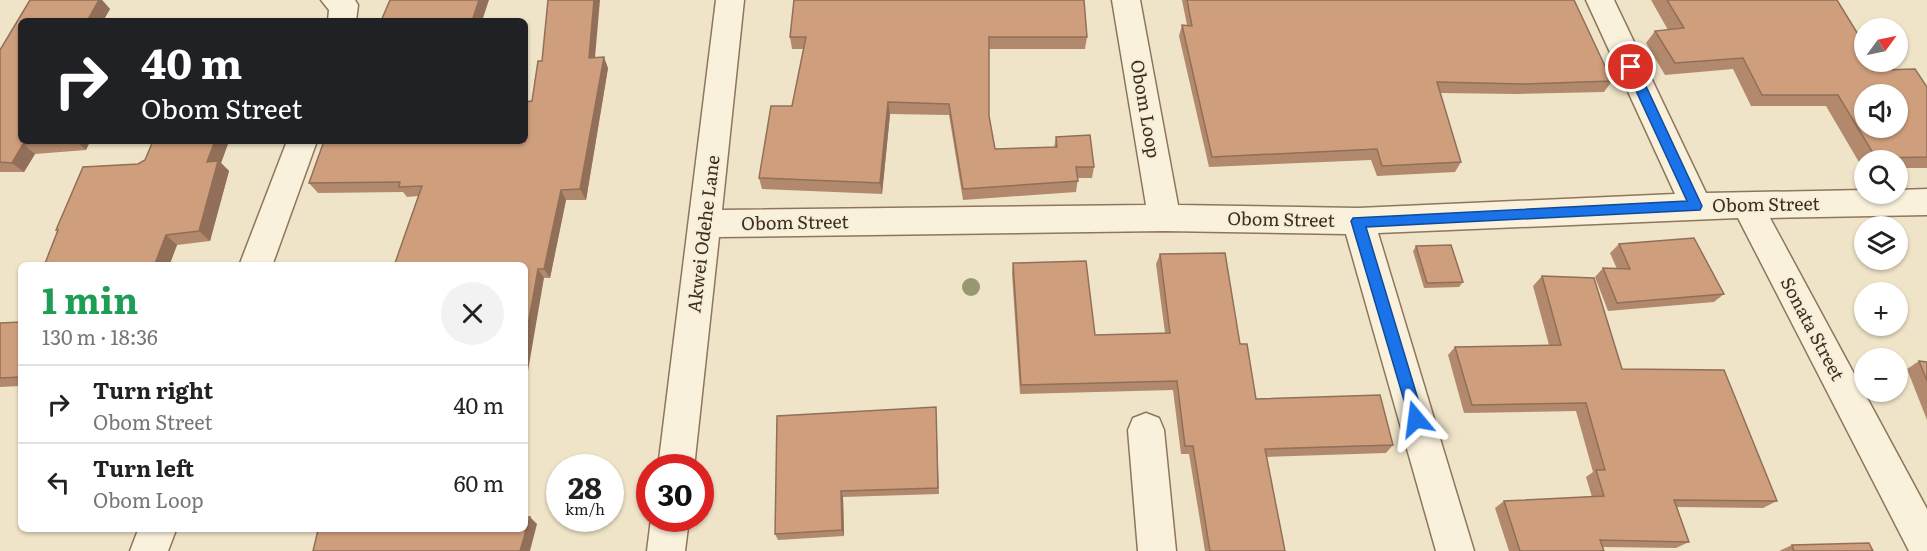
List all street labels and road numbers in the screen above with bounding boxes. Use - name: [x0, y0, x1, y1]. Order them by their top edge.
- street label: Obom Loop: [1125, 57, 1168, 160]
- street label: Akwei Odehe Lane: [679, 153, 726, 314]
- street label: Obom Street: [1712, 189, 1821, 218]
- street label: Obom Street: [1227, 204, 1336, 233]
- street label: Obom Street: [741, 207, 850, 236]
- street label: Sonata Street: [1775, 272, 1852, 386]

